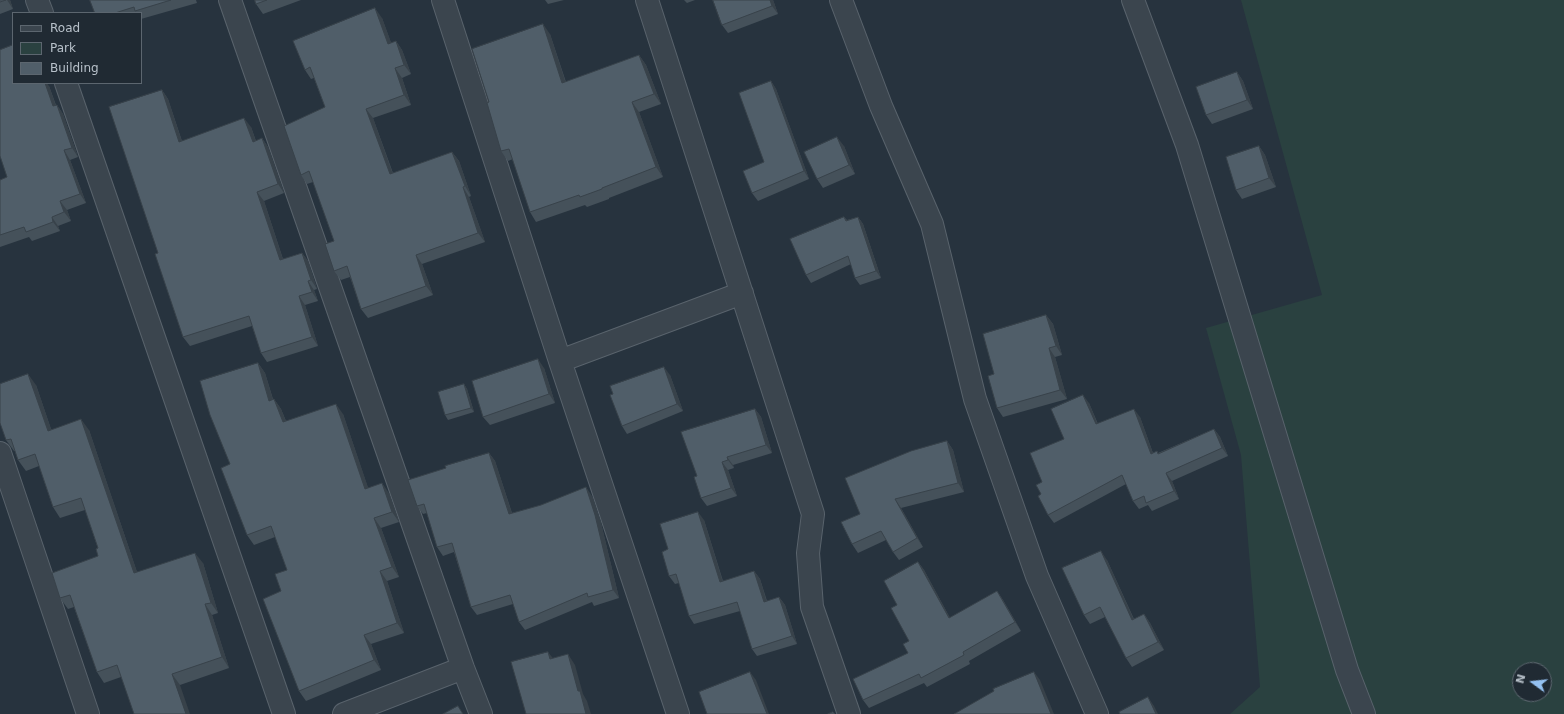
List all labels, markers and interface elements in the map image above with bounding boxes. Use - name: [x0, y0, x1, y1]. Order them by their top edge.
- legend: [12, 12, 142, 84]
- text: Road: [50, 21, 80, 35]
- text: Park: [50, 41, 76, 55]
- text: Building: [50, 61, 99, 75]
- north arrow: [1512, 662, 1552, 702]
- text: N: [1513, 673, 1528, 685]

